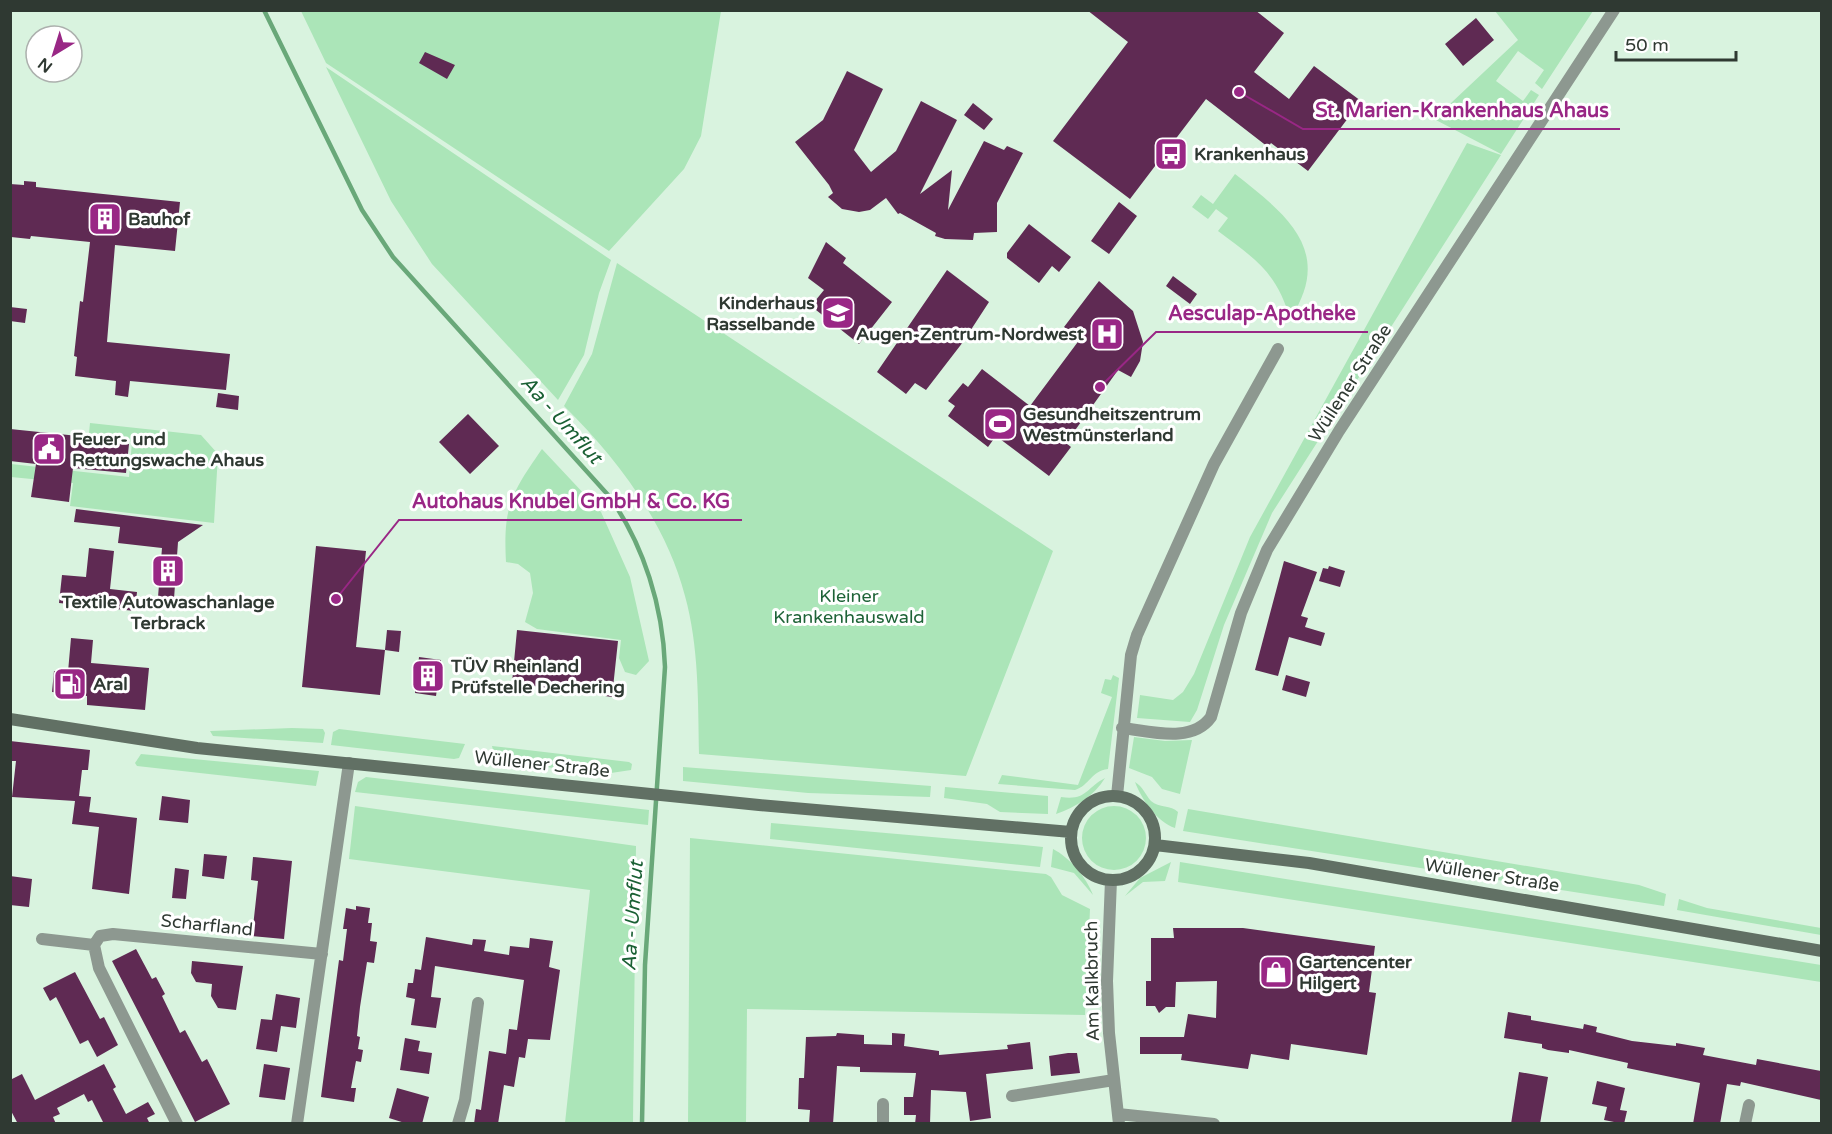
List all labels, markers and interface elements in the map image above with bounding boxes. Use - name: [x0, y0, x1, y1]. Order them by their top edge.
- north arrow: [24, 24, 84, 84]
- scale bar: [1616, 24, 1736, 62]
- text: 50 m: [1625, 34, 1669, 56]
- text: N: [34, 53, 57, 77]
- callout: St. Marien-Krankenhaus Ahaus: [1303, 91, 1620, 129]
- text: St. Marien-Krankenhaus Ahaus: [1315, 99, 1609, 123]
- bus stop icon: Krankenhaus: [1153, 136, 1189, 172]
- place label: Krankenhaus: [1194, 143, 1306, 165]
- building icon: Bauhof: [87, 201, 123, 237]
- place label: Bauhof: [128, 208, 191, 230]
- place label: Kinderhaus Rasselbande: [706, 292, 815, 335]
- callout: Aesculap-Apotheke: [1156, 294, 1368, 332]
- school or university icon: Kinderhaus Rasselbande: [820, 295, 856, 331]
- text: Aesculap-Apotheke: [1168, 302, 1356, 326]
- hospital icon: Augen-Zentrum-Nordwest: [1089, 316, 1125, 352]
- street label: Wüllener Straße: [1304, 320, 1396, 446]
- place label: Augen-Zentrum-Nordwest: [856, 323, 1084, 345]
- water label: Aa - Umflut: [515, 371, 608, 471]
- place label: Gesundheitszentrum Westmünsterland: [1023, 403, 1201, 446]
- sports icon: Gesundheitszentrum Westmünsterland: [982, 406, 1018, 442]
- place label: Feuer- und Rettungswache Ahaus: [72, 428, 265, 471]
- public building icon: Feuer- und Rettungswache Ahaus: [31, 431, 67, 467]
- callout: Autohaus Knubel GmbH & Co. KG: [399, 482, 742, 520]
- text: Autohaus Knubel GmbH & Co. KG: [412, 490, 730, 514]
- building icon: Textile Autowaschanlage Terbrack: [150, 553, 186, 589]
- park label: Kleiner Krankenhauswald: [773, 585, 925, 628]
- place label: Textile Autowaschanlage Terbrack: [61, 591, 274, 634]
- place label: TÜV Rheinland Prüfstelle Dechering: [450, 655, 625, 698]
- building icon: TÜV Rheinland Prüfstelle Dechering: [410, 658, 446, 694]
- fuel station icon: Aral: [52, 666, 88, 702]
- place label: Aral: [93, 673, 128, 695]
- street label: Wüllener Straße: [473, 746, 611, 782]
- street label: Wüllener Straße: [1423, 853, 1561, 897]
- water label: Aa - Umflut: [617, 858, 649, 972]
- street label: Scharfland: [160, 909, 254, 941]
- street label: Am Kalkbruch: [1080, 920, 1104, 1042]
- place label: Gartencenter Hilgert: [1299, 951, 1413, 994]
- shop icon: Gartencenter Hilgert: [1258, 954, 1294, 990]

